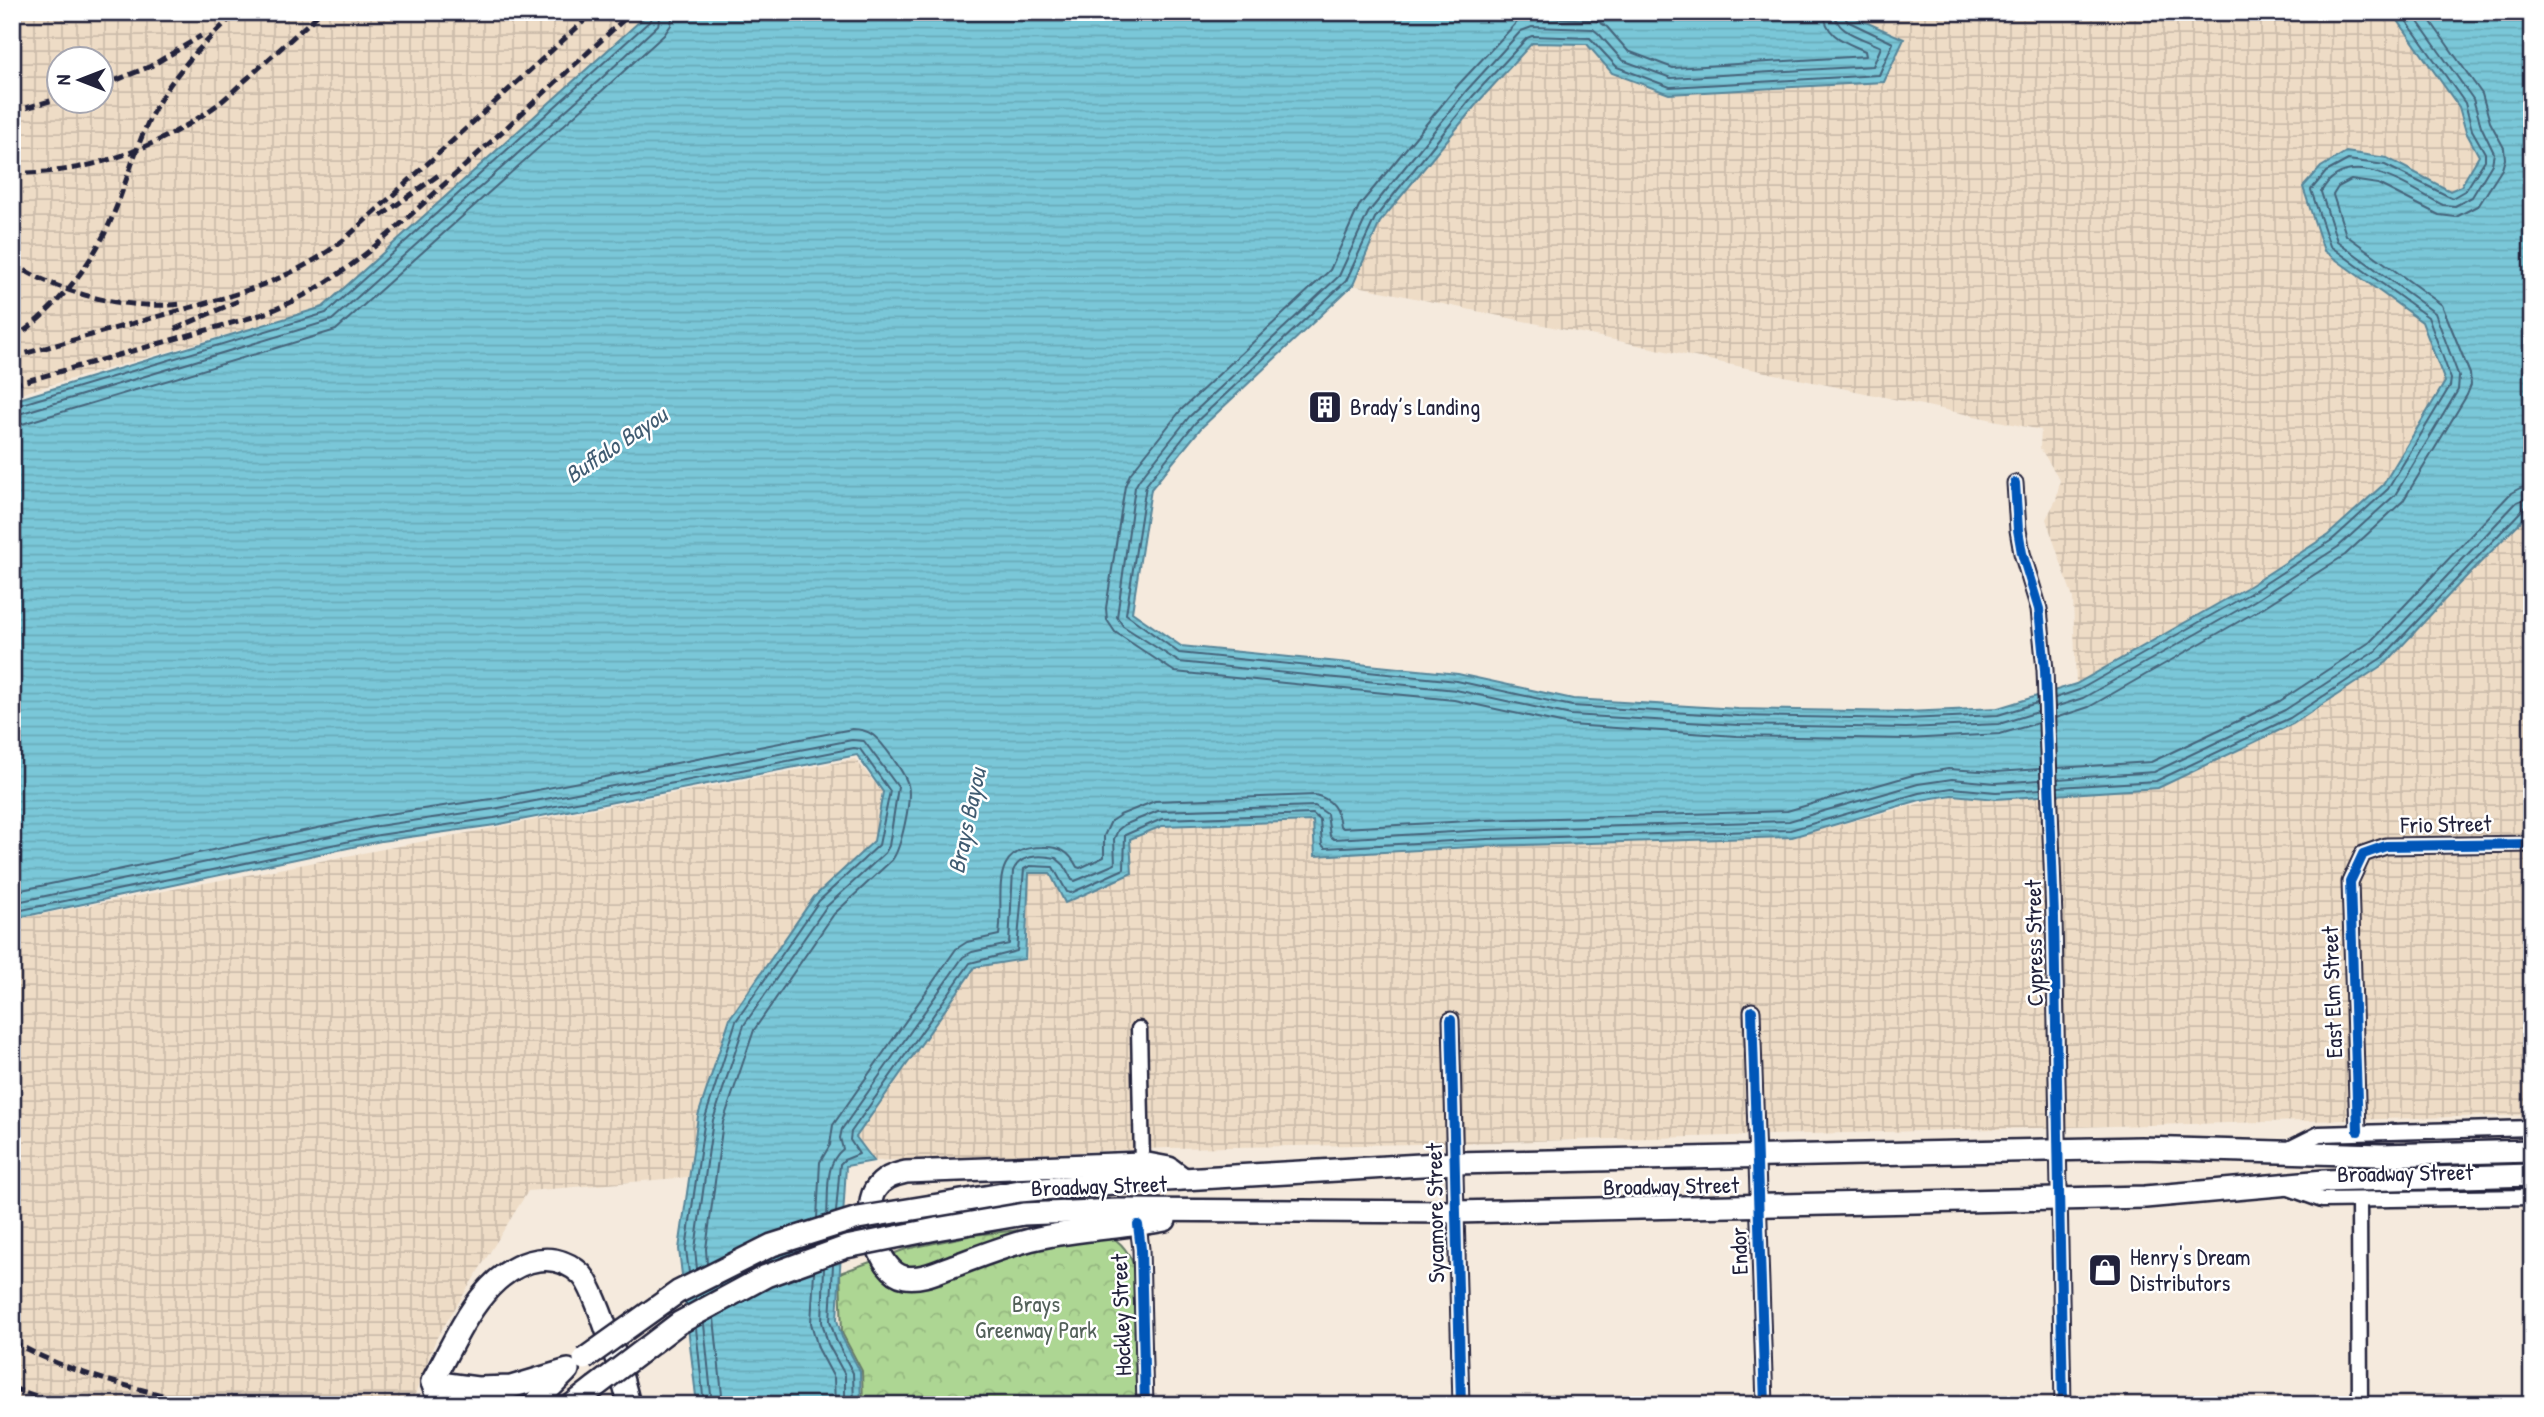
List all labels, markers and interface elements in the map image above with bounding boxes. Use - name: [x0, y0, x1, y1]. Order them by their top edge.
- north arrow: [46, 46, 116, 116]
- text: N: [50, 75, 76, 85]
- building icon: Brady’s Landing: [1306, 388, 1344, 426]
- place label: Brady’s Landing: [1350, 391, 1480, 422]
- water label: Buffalo Bayou: [558, 397, 675, 491]
- water label: Brays Bayou: [939, 763, 994, 877]
- street label: Frio Street: [2399, 807, 2493, 840]
- street label: Cypress Street: [2017, 878, 2050, 1007]
- street label: East Elm Street: [2314, 924, 2349, 1059]
- street label: Sycamore Street: [1418, 1142, 1451, 1283]
- street label: Broadway Street: [2337, 1156, 2474, 1189]
- street label: Broadway Street: [1030, 1168, 1169, 1203]
- street label: Broadway Street: [1603, 1169, 1740, 1202]
- street label: Endor: [1722, 1227, 1755, 1275]
- place label: Henry's Dream Distributors: [2130, 1241, 2250, 1298]
- shop icon: Henry's Dream Distributors: [2086, 1251, 2124, 1289]
- street label: Hockley Street: [1103, 1252, 1138, 1377]
- park label: Brays Greenway Park: [975, 1288, 1097, 1345]

